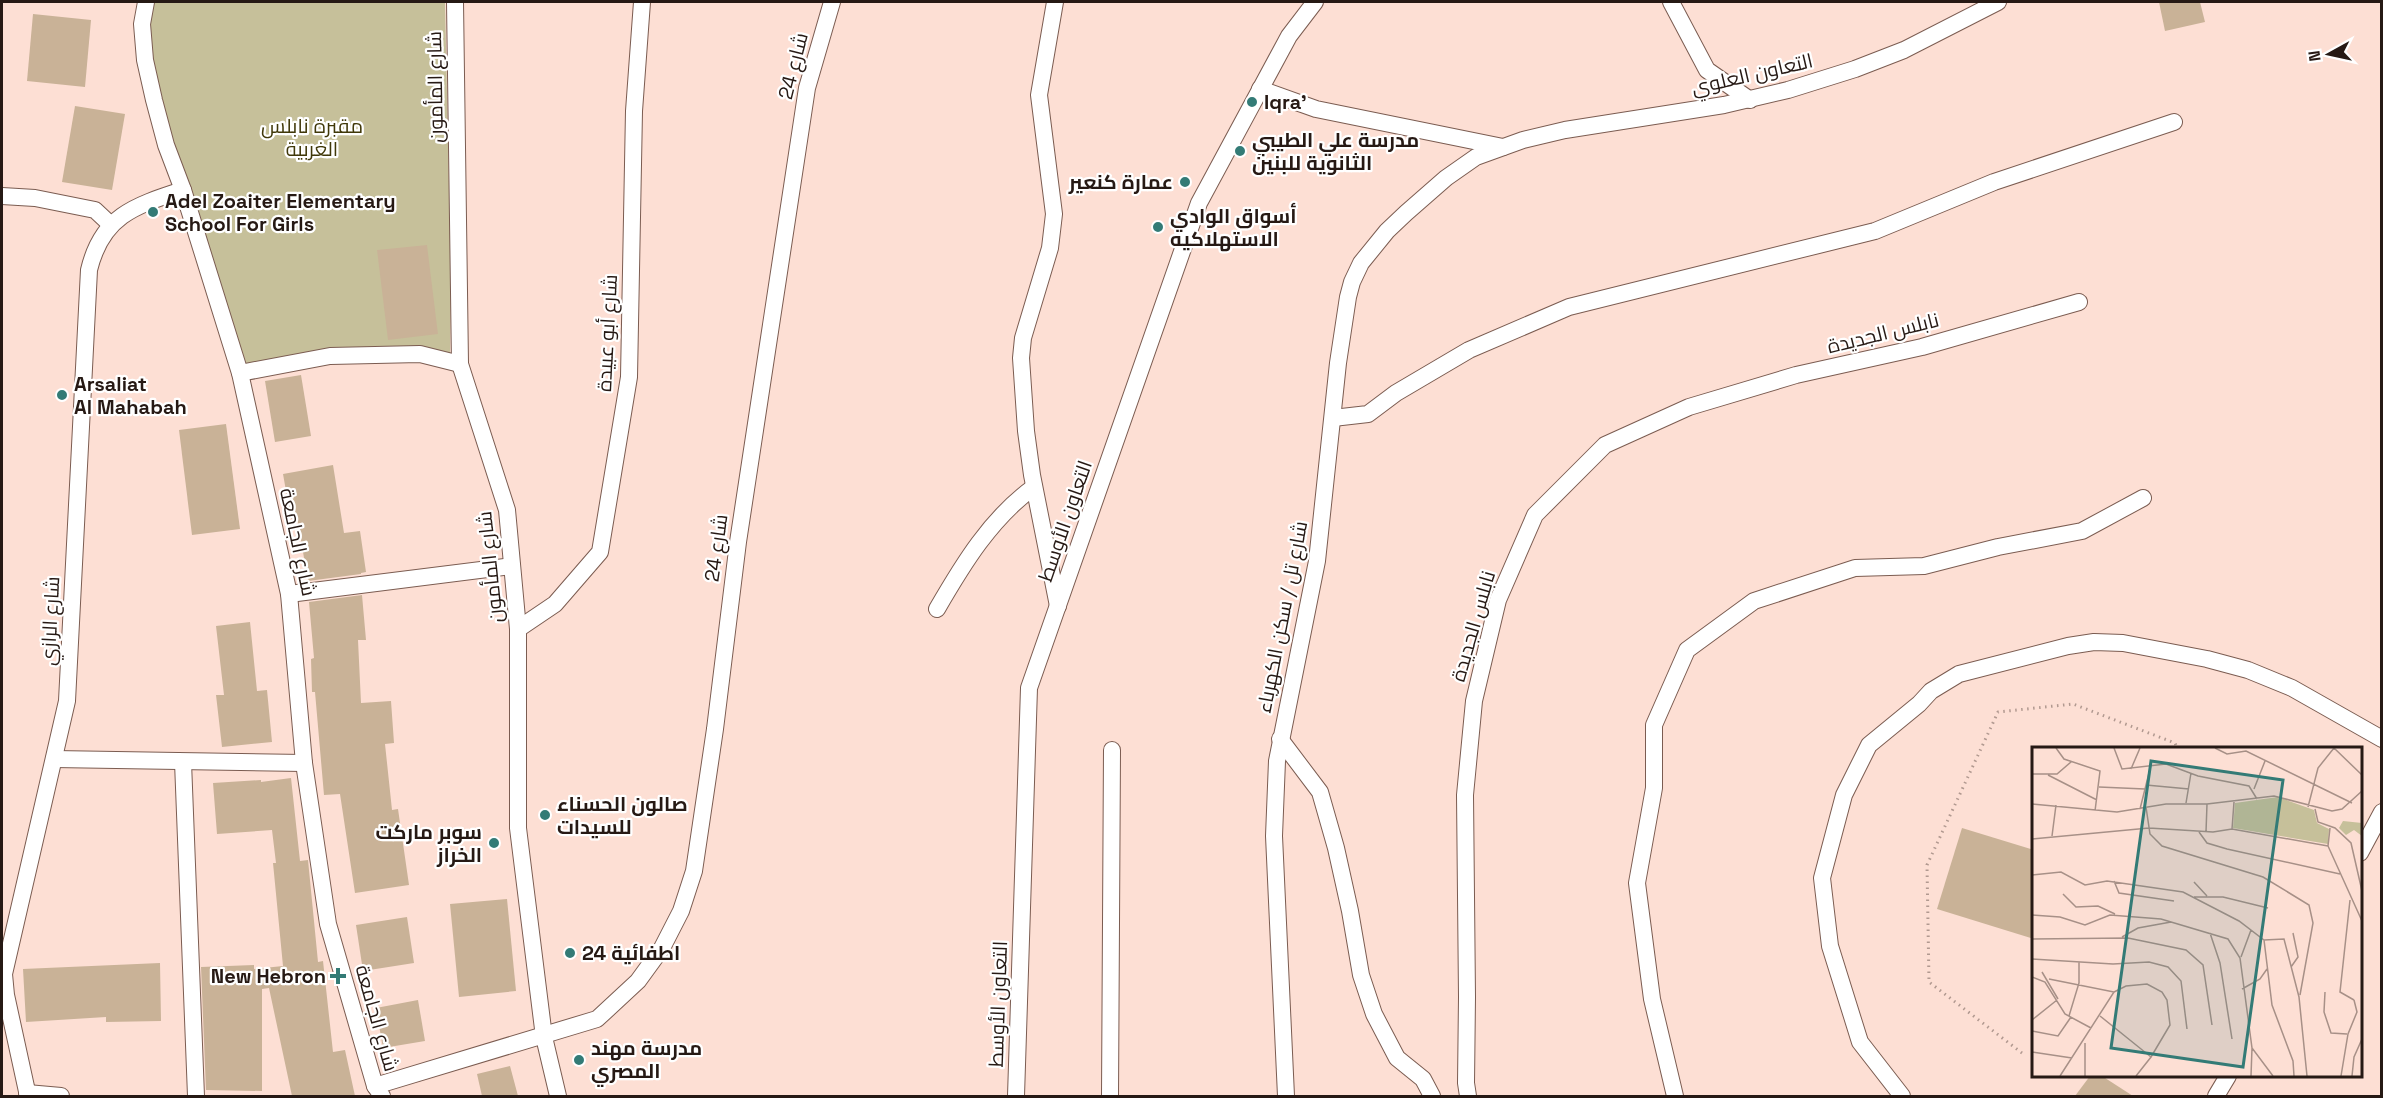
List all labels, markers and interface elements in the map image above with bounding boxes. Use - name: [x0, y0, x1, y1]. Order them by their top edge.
- north arrow: [2299, 24, 2359, 84]
- street label: شارع 24: [772, 30, 815, 102]
- street label: شارع المأمون: [421, 31, 450, 143]
- street label: التعاون العلوي: [1689, 47, 1816, 104]
- text: N: [2303, 49, 2326, 63]
- place label: Iqra': [1264, 89, 1307, 115]
- marker: Iqra': [1245, 95, 1259, 109]
- park label: مقبرة نابلس الغربية: [261, 113, 363, 162]
- place label: مدرسة علي الطيبي الثانوية للبنين: [1252, 127, 1419, 176]
- marker: مدرسة علي الطيبي الثانوية للبنين: [1233, 144, 1247, 158]
- place label: عمارة كنعير: [1068, 169, 1173, 195]
- marker: عمارة كنعير: [1178, 175, 1192, 189]
- place label: Adel Zoaiter Elementary School For Girls: [165, 188, 396, 237]
- place label: أسواق الوادي الاستهلاكيه: [1170, 202, 1297, 252]
- marker: Adel Zoaiter Elementary School For Girls: [146, 205, 160, 219]
- marker: أسواق الوادي الاستهلاكيه: [1151, 220, 1165, 234]
- street label: شارع أبو عبيدة: [591, 274, 624, 392]
- street label: نابلس الجديدة: [1824, 307, 1942, 359]
- place label: Arsaliat Al Mahabah: [74, 371, 187, 420]
- marker: Arsaliat Al Mahabah: [55, 388, 69, 402]
- street label: التعاون الأوسط: [1032, 457, 1098, 585]
- street label: شارع الجامعة: [273, 486, 322, 599]
- street label: شارع المأمون: [471, 510, 510, 624]
- street label: شارع 24: [698, 513, 735, 584]
- street label: شارع تل / سكن الكهرباء: [1251, 519, 1314, 715]
- street label: نابلس الجديدة: [1445, 568, 1501, 684]
- street label: شارع الرازي: [35, 576, 68, 666]
- inset map: [2032, 747, 2362, 1077]
- place label: صالون الحسناء للسيدات: [557, 791, 688, 840]
- marker: صالون الحسناء للسيدات: [538, 808, 552, 822]
- place label: سوبر ماركت الخراز: [376, 819, 482, 868]
- marker: سوبر ماركت الخراز: [487, 836, 501, 850]
- place label: اطفائية 24: [582, 940, 680, 966]
- street label: التعاون الأوسط: [983, 940, 1013, 1068]
- marker: اطفائية 24: [563, 946, 577, 960]
- street label: شارع الجامعة: [348, 962, 405, 1075]
- place label: New Hebron: [211, 963, 326, 989]
- marker: New Hebron: [331, 969, 345, 983]
- place label: مدرسة مهند المصري: [591, 1035, 702, 1087]
- marker: مدرسة مهند المصري: [572, 1053, 586, 1067]

